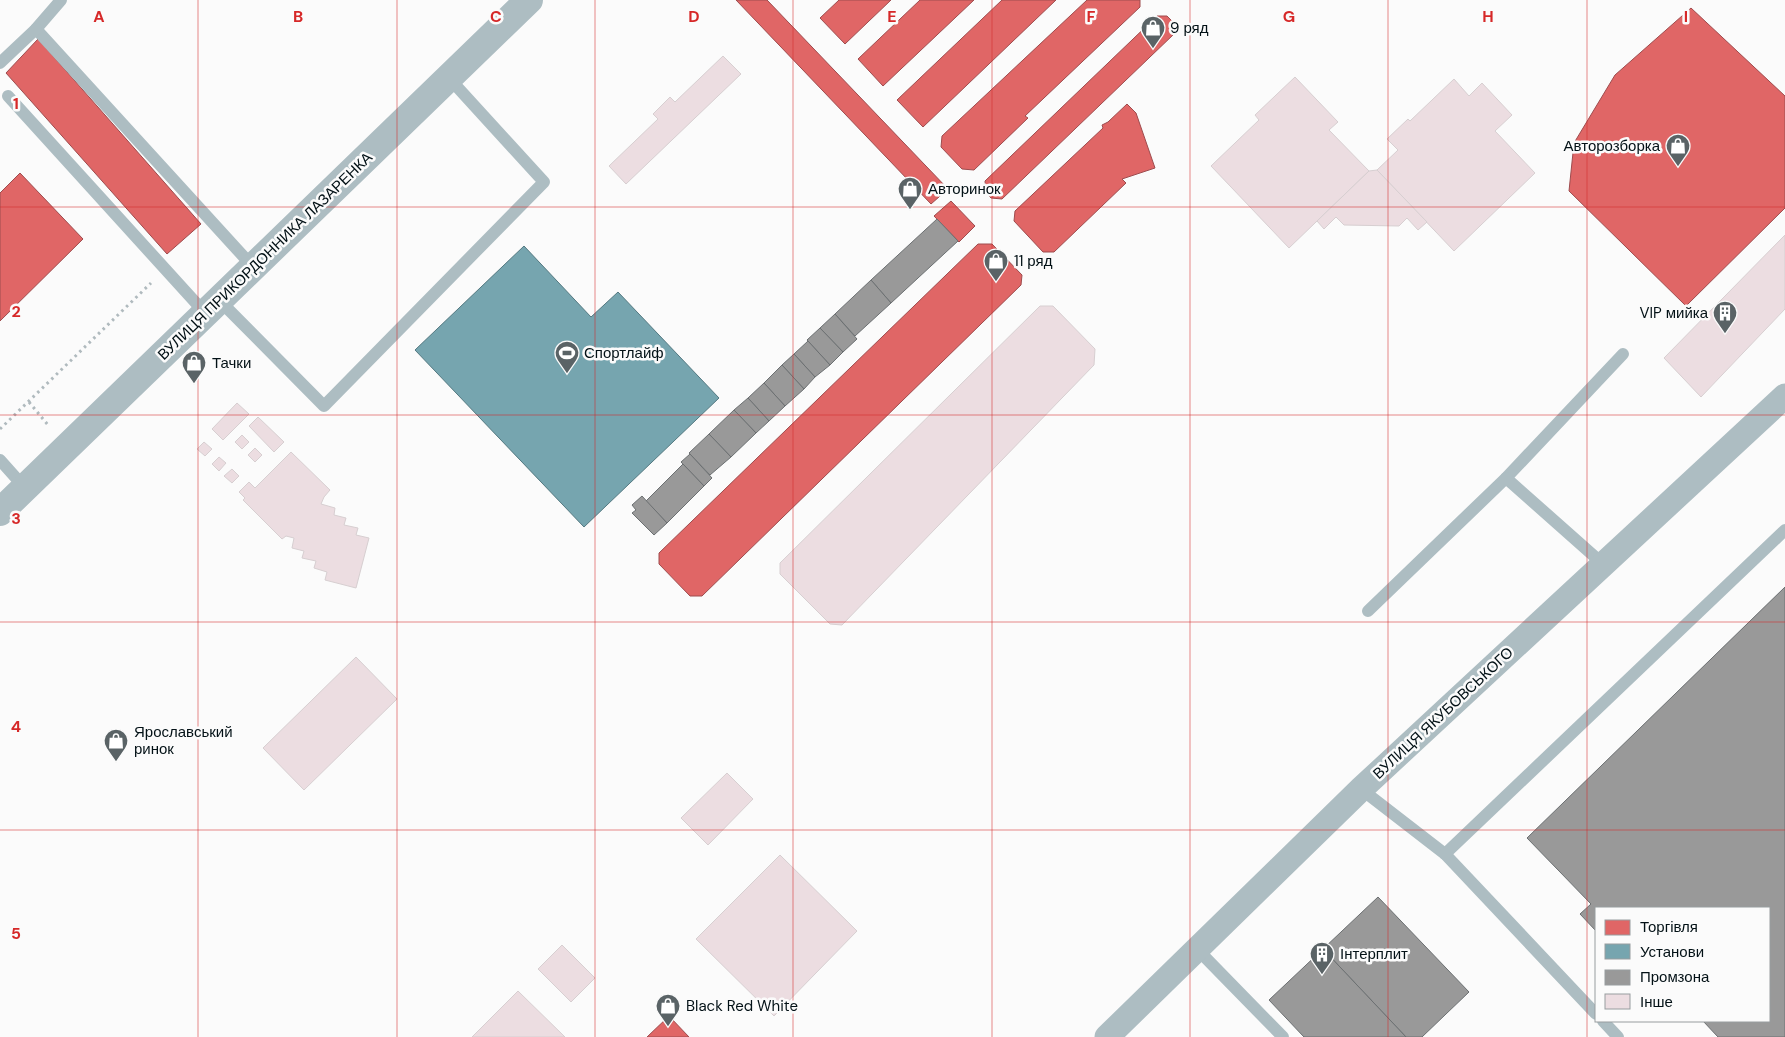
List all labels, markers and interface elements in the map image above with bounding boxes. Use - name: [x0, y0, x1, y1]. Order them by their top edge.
- text: A: [93, 6, 105, 27]
- text: B: [293, 6, 303, 27]
- text: C: [490, 6, 502, 27]
- text: D: [688, 6, 700, 27]
- text: E: [887, 6, 897, 27]
- text: F: [1087, 6, 1096, 27]
- text: G: [1283, 6, 1295, 27]
- text: H: [1482, 6, 1494, 27]
- text: I: [1684, 6, 1688, 27]
- shop icon: 9 ряд: [1140, 15, 1166, 49]
- place label: 9 ряд: [1170, 18, 1209, 38]
- text: 1: [13, 93, 19, 114]
- shop icon: Авторозборка: [1665, 133, 1691, 167]
- place label: Авторозборка: [1564, 136, 1661, 156]
- street label: ВУЛИЦЯ ПРИКОРДОННИКА ЛАЗАРЕНКА: [153, 148, 377, 364]
- shop icon: Авторинок: [897, 176, 923, 210]
- place label: Авторинок: [928, 179, 1001, 199]
- shop icon: 11 ряд: [983, 248, 1009, 282]
- place label: 11 ряд: [1014, 251, 1053, 271]
- building icon: VIP мийка: [1712, 300, 1738, 334]
- text: 2: [11, 301, 21, 322]
- place label: VIP мийка: [1639, 303, 1709, 323]
- sports icon: Спортлайф: [554, 340, 580, 374]
- place label: Спортлайф: [584, 343, 664, 363]
- shop icon: Тачки: [181, 350, 207, 384]
- place label: Тачки: [212, 353, 251, 373]
- text: 3: [11, 508, 21, 529]
- street label: ВУЛИЦЯ ЯКУБОВСЬКОГО: [1369, 643, 1517, 783]
- text: 4: [11, 716, 21, 737]
- place label: Ярославський ринок: [134, 722, 233, 759]
- shop icon: Ярославський ринок: [103, 728, 129, 762]
- legend: [1595, 907, 1770, 1022]
- text: Торгівля: [1640, 917, 1698, 937]
- text: 5: [11, 923, 21, 944]
- building icon: Інтерплит: [1309, 941, 1335, 975]
- text: Установи: [1640, 942, 1704, 962]
- place label: Інтерплит: [1340, 944, 1408, 964]
- text: Промзона: [1640, 967, 1710, 987]
- text: Інше: [1640, 992, 1673, 1012]
- shop icon: Black Red White: [655, 993, 681, 1027]
- place label: Black Red White: [686, 996, 798, 1016]

